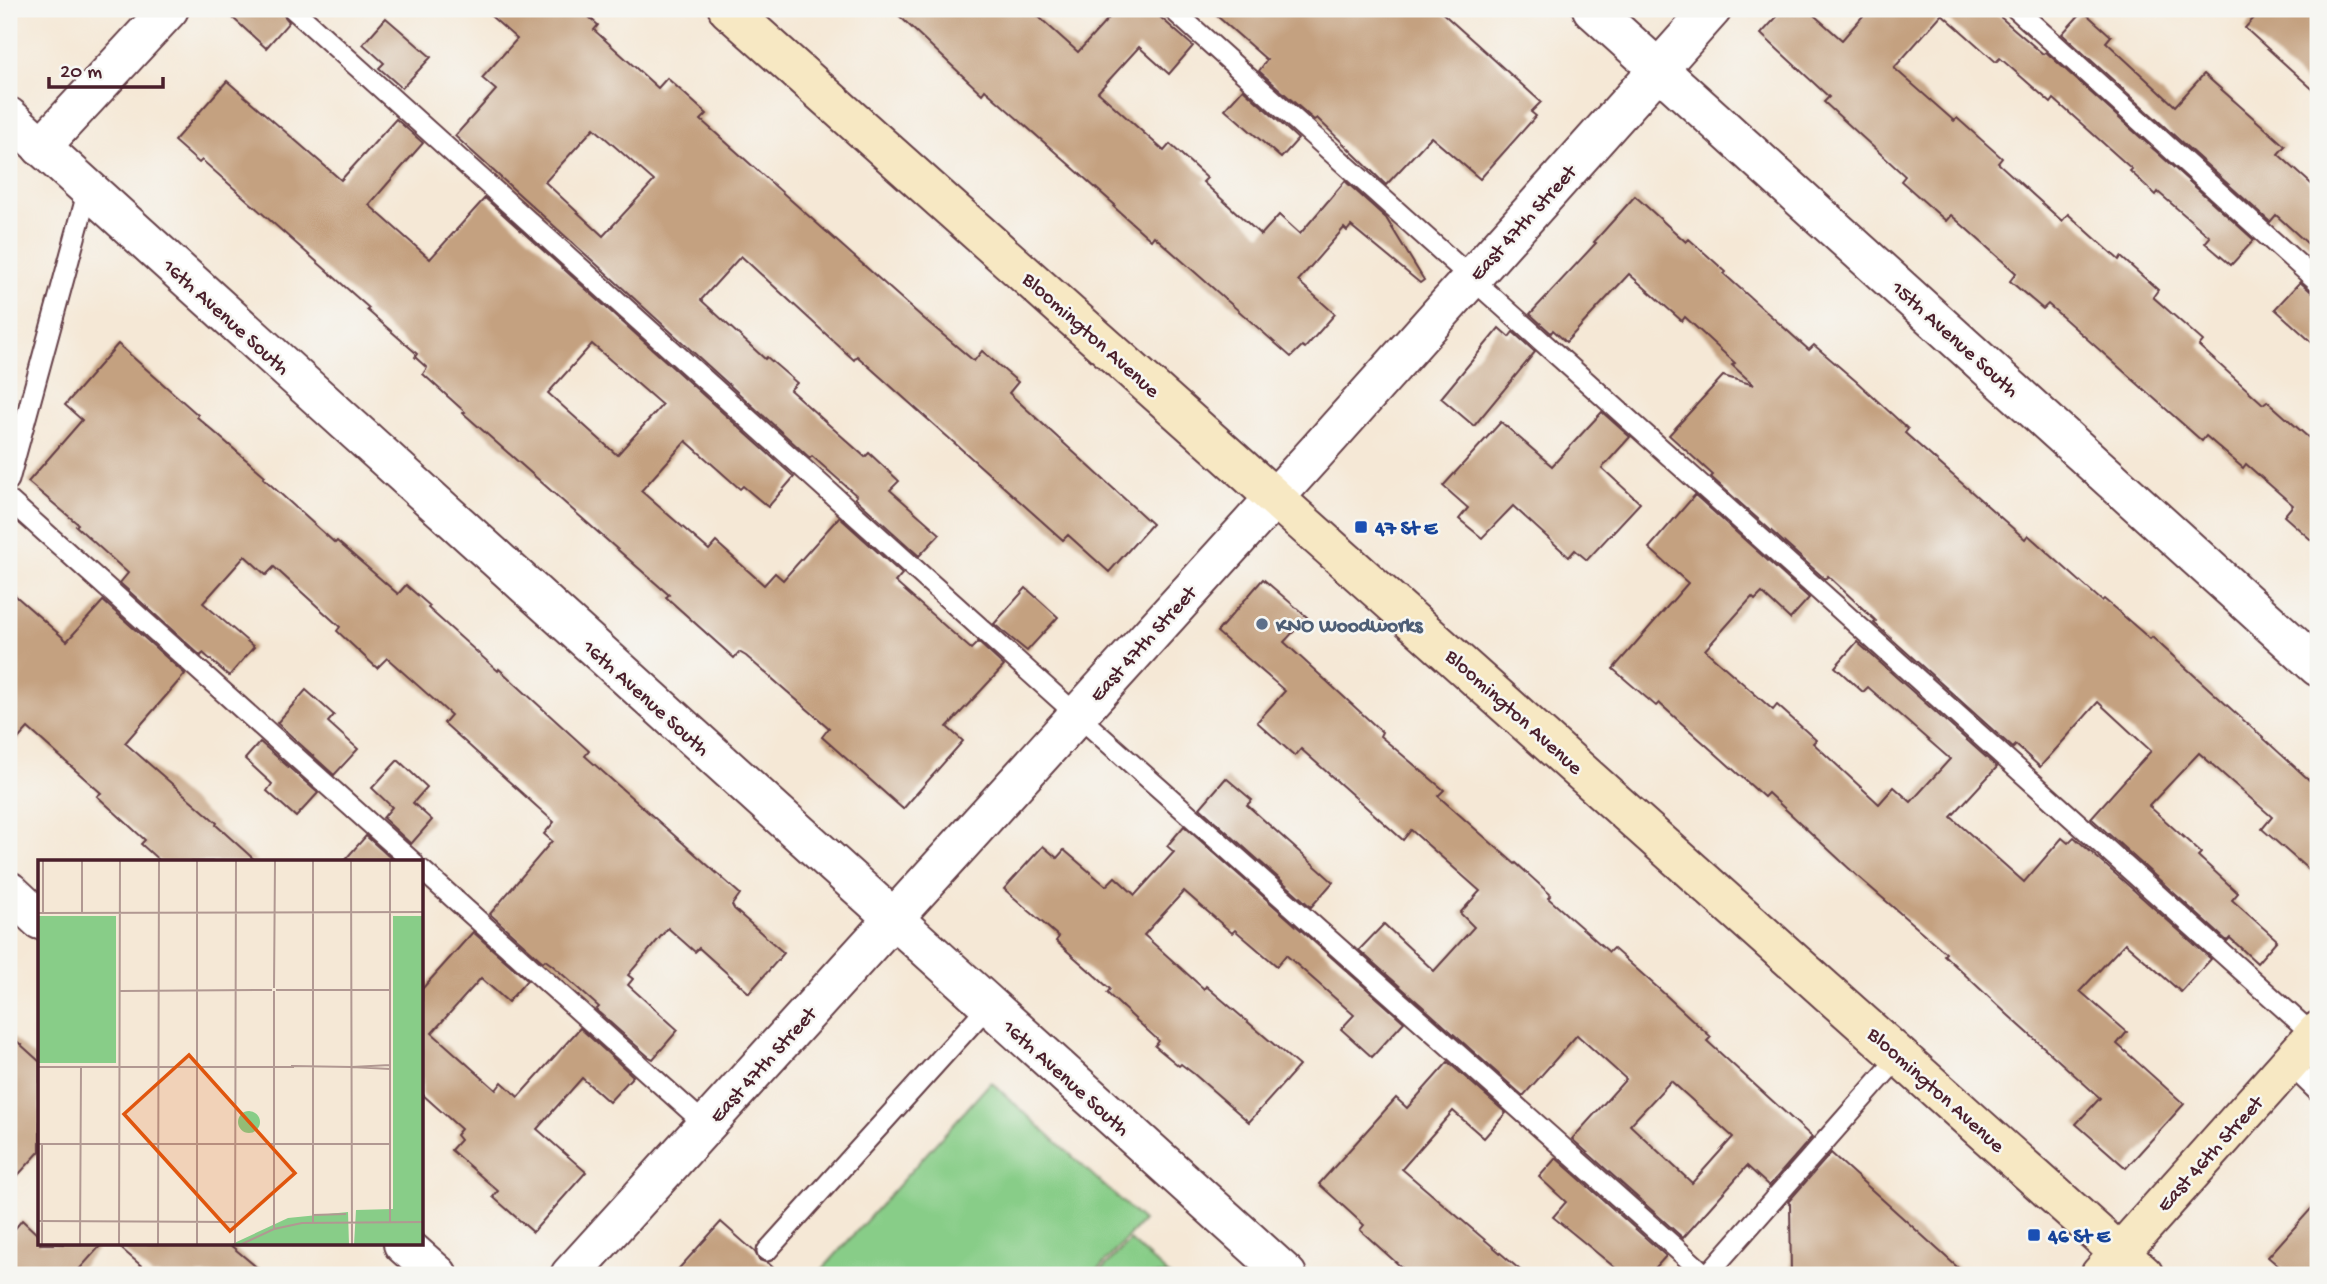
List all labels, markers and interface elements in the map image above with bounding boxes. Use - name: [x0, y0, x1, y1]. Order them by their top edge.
- scale bar: [49, 46, 163, 90]
- text: 20 m: [60, 61, 102, 86]
- street label: East 47th Street: [1466, 159, 1585, 288]
- street label: 16th Avenue South: [155, 254, 293, 382]
- street label: Bloomington Avenue: [1015, 268, 1164, 406]
- street label: 15th Avenue South: [1884, 276, 2023, 404]
- place label: 47 St E: [1374, 518, 1439, 543]
- marker: 47 St E: [1353, 519, 1369, 535]
- street label: East 47th Street: [1086, 580, 1205, 709]
- place label: KNO Woodworks: [1275, 615, 1424, 640]
- marker: KNO Woodworks: [1254, 616, 1270, 632]
- street label: 16th Avenue South: [575, 635, 713, 763]
- street label: Bloomington Avenue: [1438, 645, 1587, 783]
- inset map: [38, 860, 424, 1246]
- street label: East 47th Street: [706, 1001, 825, 1130]
- street label: 16th Avenue South: [995, 1015, 1133, 1143]
- street label: Bloomington Avenue: [1860, 1023, 2009, 1161]
- street label: East 46th Street: [2153, 1090, 2272, 1218]
- place label: 46 St E: [2047, 1226, 2112, 1251]
- marker: 46 St E: [2026, 1227, 2042, 1243]

